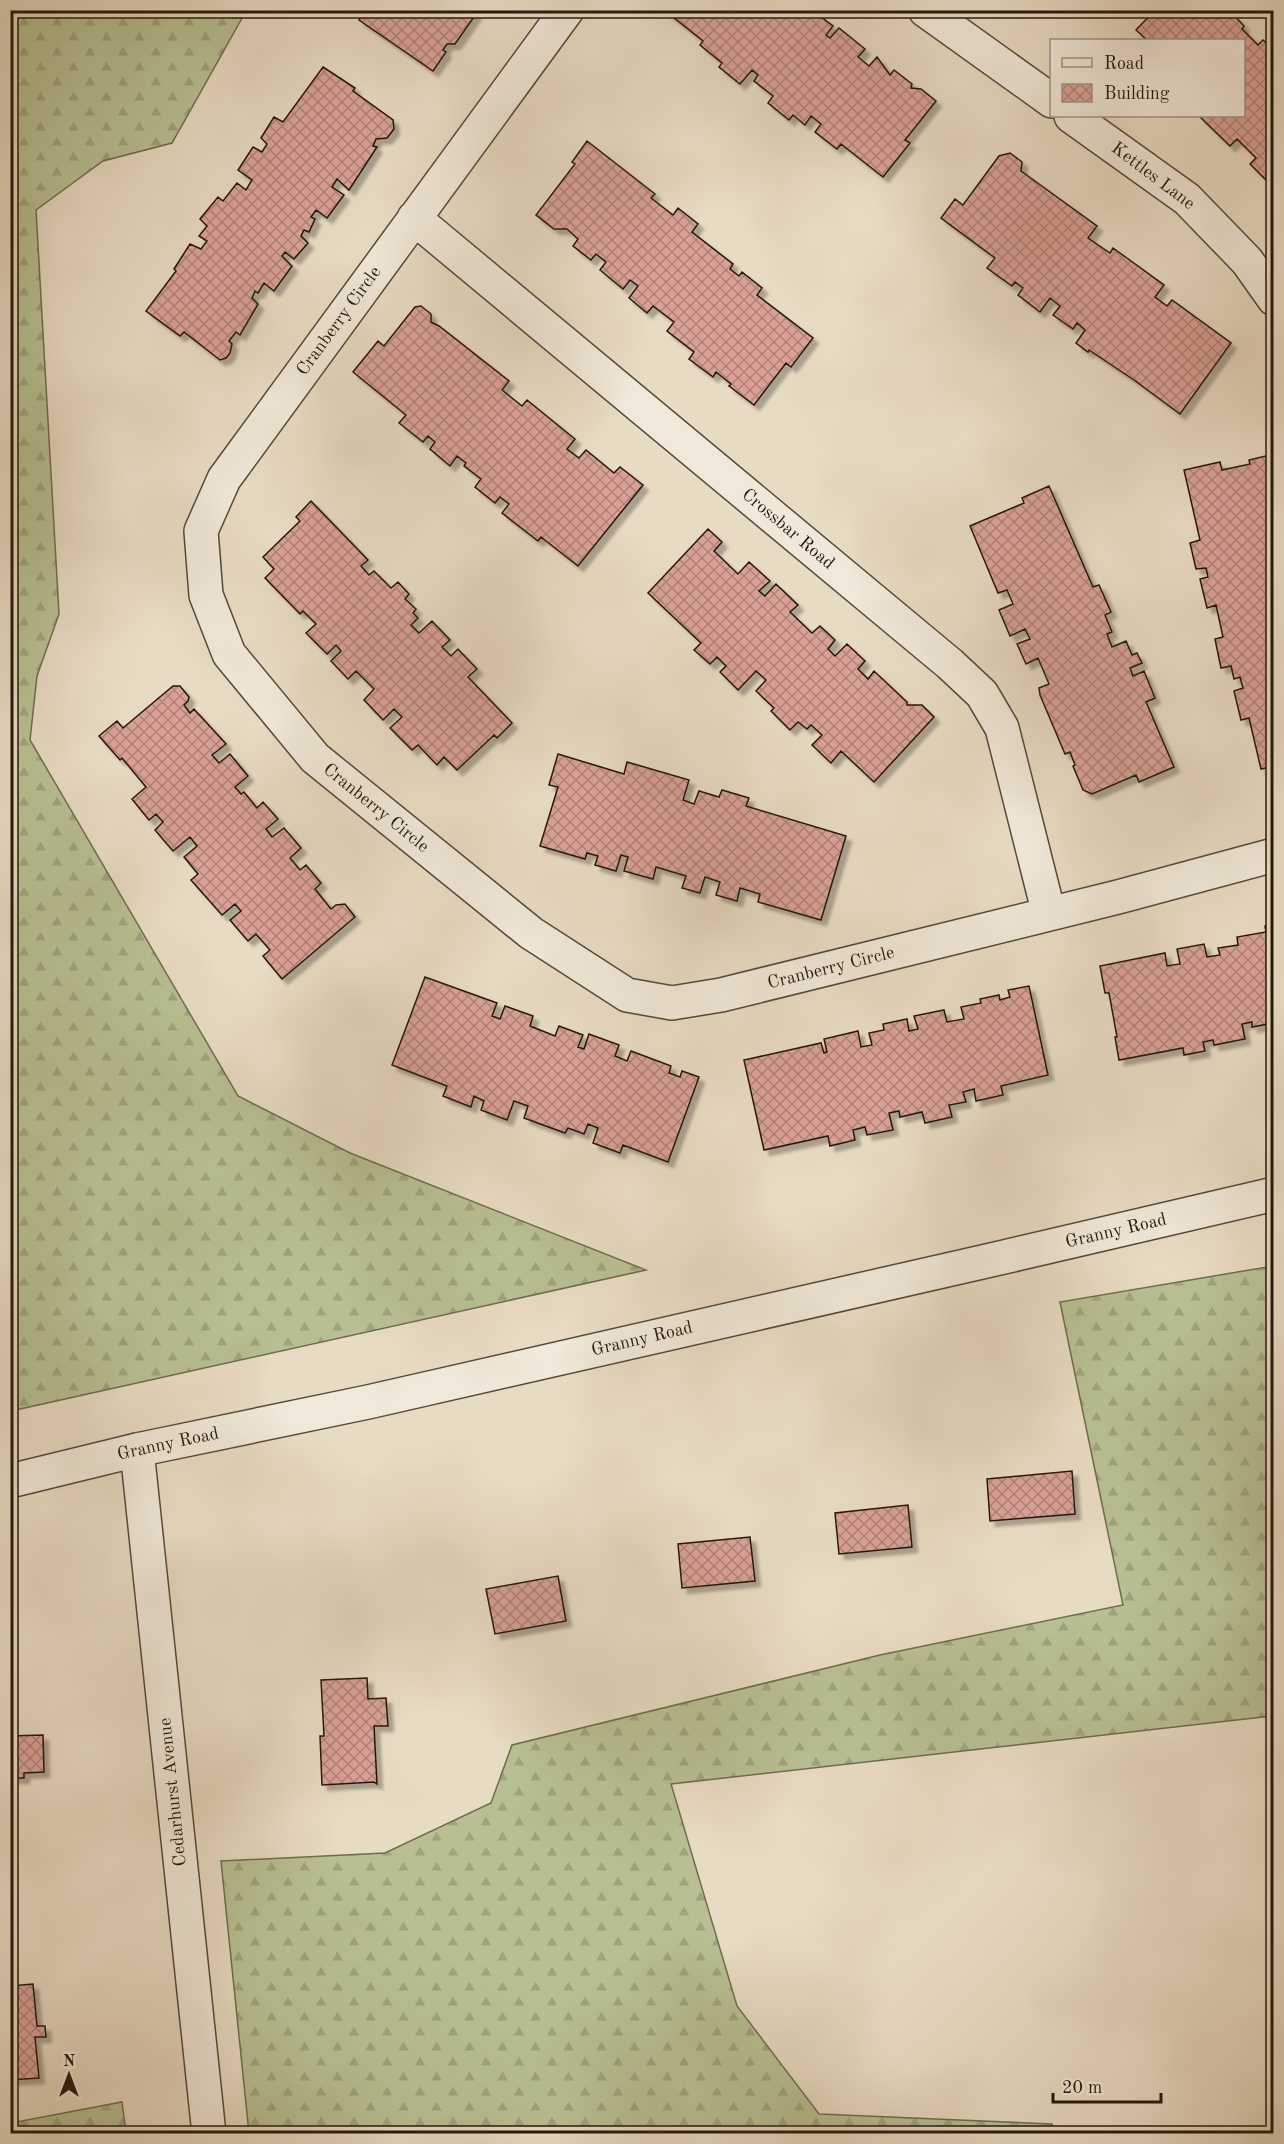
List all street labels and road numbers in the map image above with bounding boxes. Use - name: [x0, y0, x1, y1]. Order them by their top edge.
- street label: Kettles Lane: [1108, 139, 1198, 213]
- street label: Cranberry Circle: [293, 263, 385, 379]
- street label: Crossbar Road: [738, 485, 838, 573]
- street label: Cranberry Circle: [320, 760, 432, 856]
- street label: Cranberry Circle: [766, 944, 896, 992]
- street label: Granny Road: [1064, 1211, 1168, 1251]
- street label: Granny Road: [590, 1319, 694, 1359]
- street label: Granny Road: [116, 1424, 220, 1464]
- street label: Cedarhurst Avenue: [156, 1717, 190, 1867]

